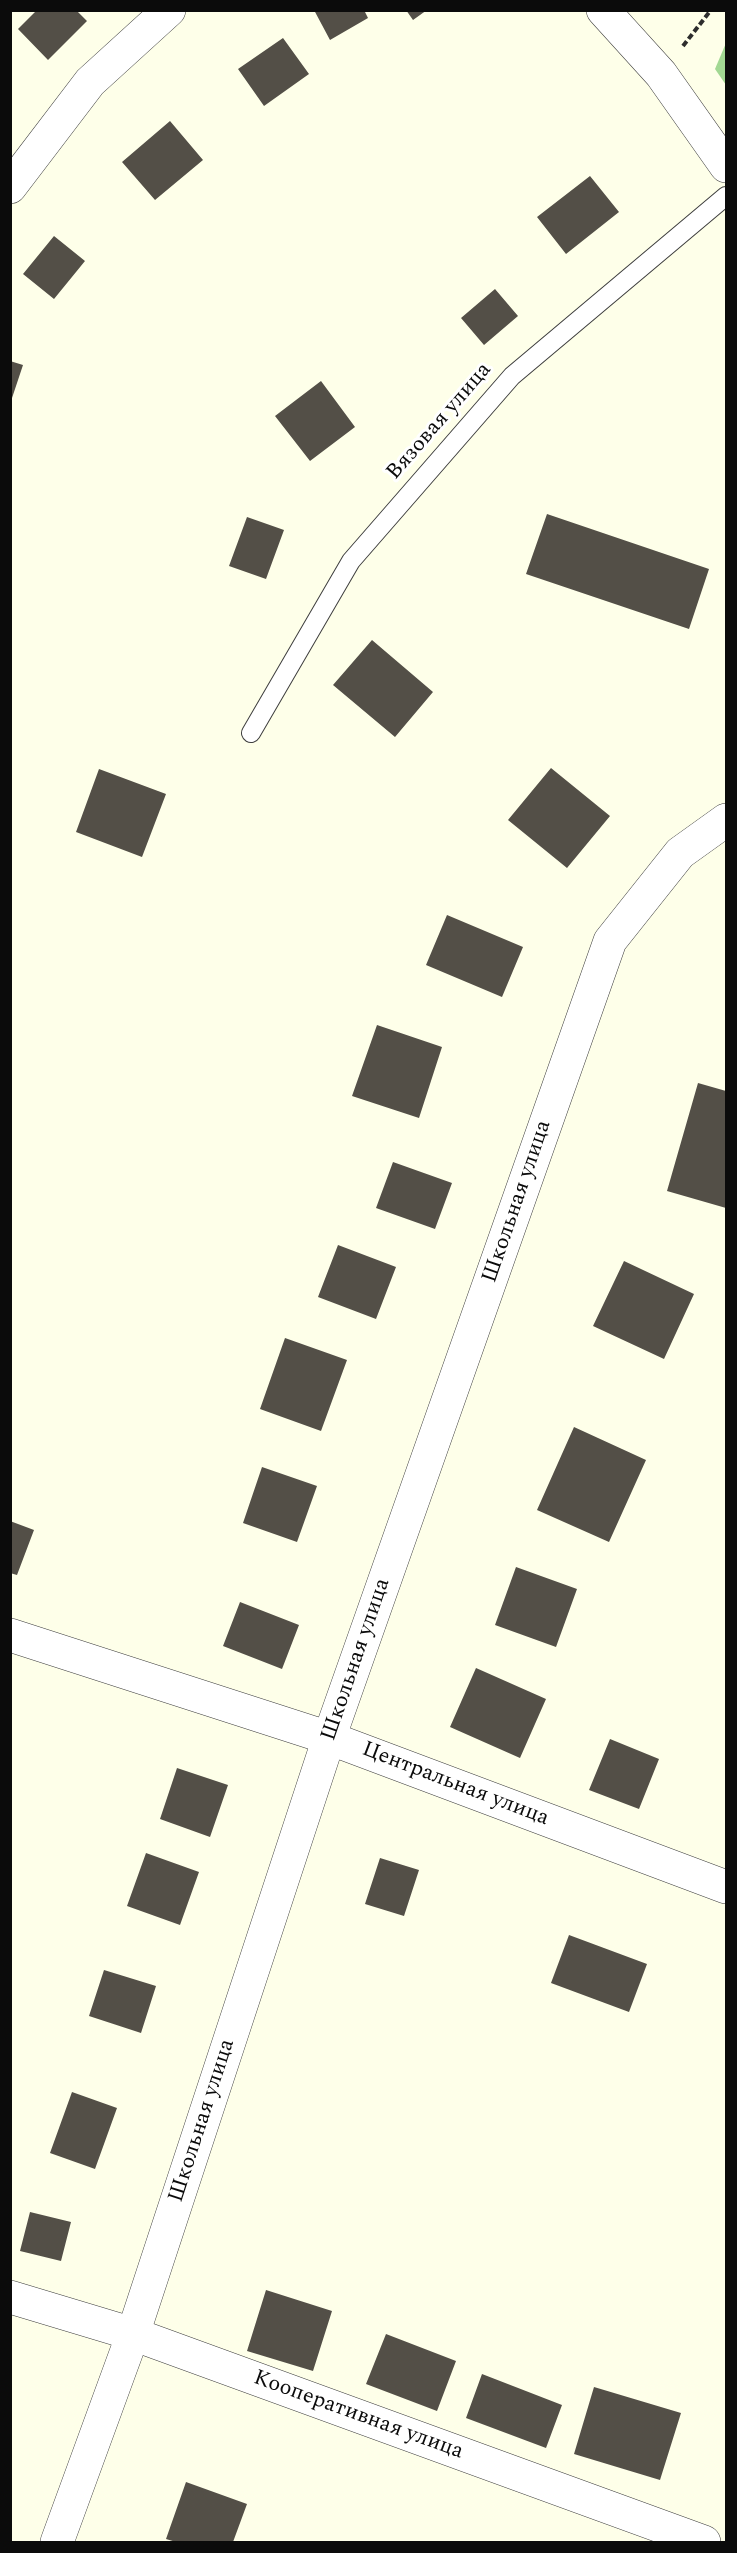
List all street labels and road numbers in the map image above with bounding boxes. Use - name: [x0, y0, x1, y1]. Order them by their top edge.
- street label: Вязовая улица: [382, 358, 498, 486]
- street label: Школьная улица: [478, 1117, 558, 1287]
- street label: Школьная улица: [317, 1575, 397, 1745]
- street label: Центральная улица: [358, 1737, 552, 1833]
- street label: Школьная улица: [164, 2036, 242, 2206]
- street label: Кооперативная улица: [249, 2366, 467, 2466]

